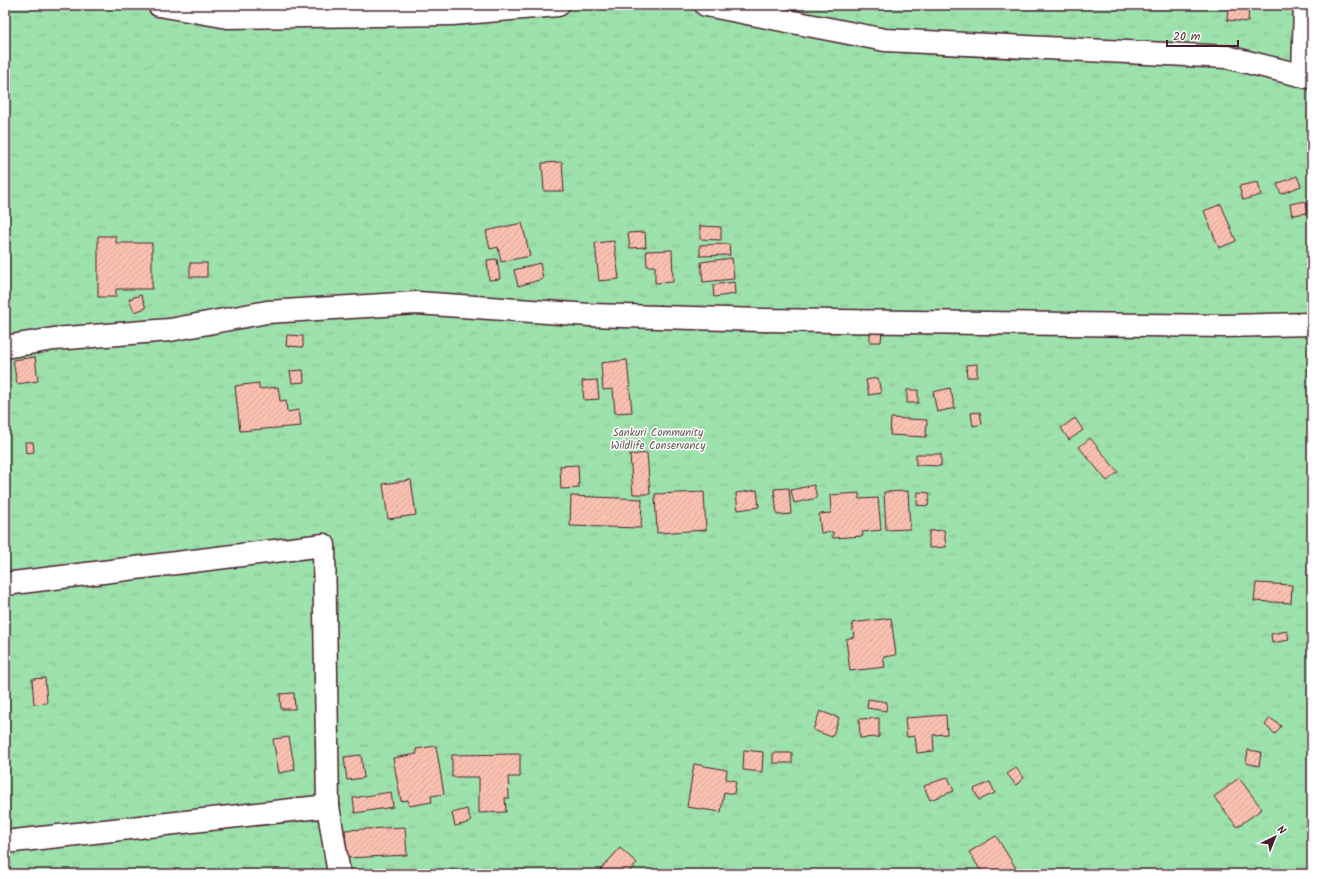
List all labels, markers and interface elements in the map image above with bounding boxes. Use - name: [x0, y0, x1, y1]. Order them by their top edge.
- scale bar: [1167, 22, 1238, 48]
- text: 20 m: [1173, 27, 1201, 46]
- park label: Sankuri Community Wildlife Conservancy: [611, 424, 706, 455]
- north arrow: [1255, 817, 1295, 857]
- text: N: [1272, 821, 1290, 839]

